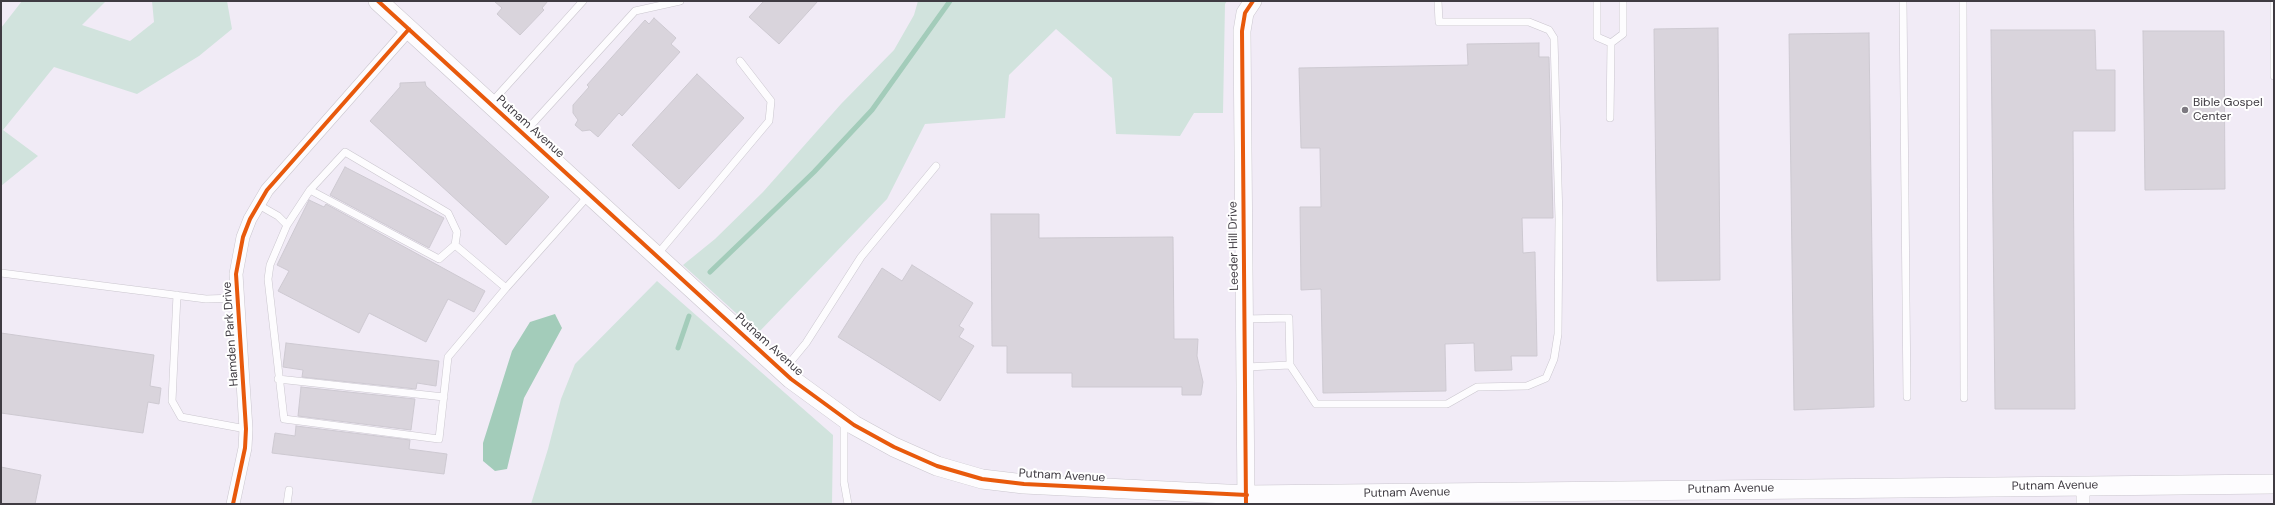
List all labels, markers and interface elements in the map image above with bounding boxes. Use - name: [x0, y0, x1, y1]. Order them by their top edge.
- street label: Putnam Avenue: [493, 93, 567, 161]
- place label: Bible Gospel Center: [2193, 96, 2263, 124]
- marker: Bible Gospel Center: [2180, 105, 2190, 115]
- street label: Leeder Hill Drive: [1226, 201, 1242, 291]
- street label: Hamden Park Drive: [220, 281, 242, 387]
- street label: Putnam Avenue: [732, 311, 806, 379]
- street label: Putnam Avenue: [1018, 467, 1106, 485]
- street label: Putnam Avenue: [2012, 478, 2098, 494]
- street label: Putnam Avenue: [1688, 481, 1774, 497]
- street label: Putnam Avenue: [1364, 485, 1450, 501]

